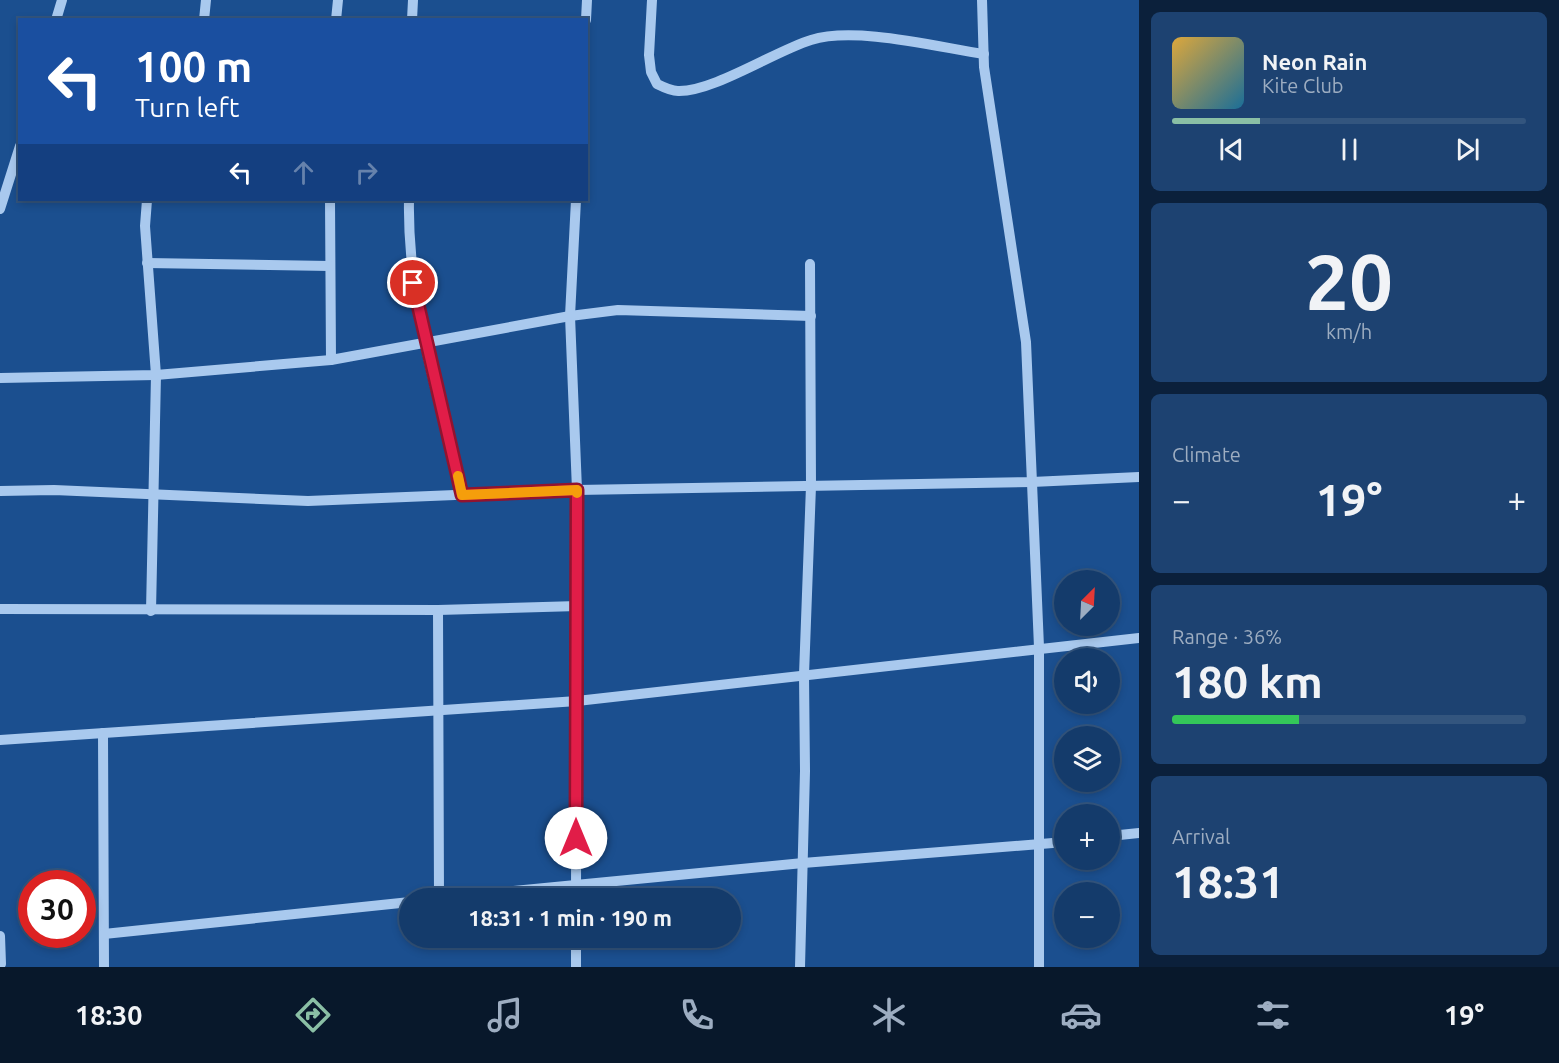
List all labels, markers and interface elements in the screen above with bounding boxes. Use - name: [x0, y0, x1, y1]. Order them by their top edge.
- icon: left: [36, 42, 114, 120]
- text: 100 m: [135, 43, 252, 90]
- text: Neon Rain: [1262, 49, 1367, 74]
- text: Kite Club: [1262, 74, 1344, 97]
- text: Turn left: [135, 92, 239, 122]
- icon: previous: [1215, 133, 1248, 166]
- icon: pause: [1333, 133, 1366, 166]
- icon: next: [1451, 133, 1484, 166]
- icon: left: [224, 156, 257, 189]
- icon: ahead: [287, 156, 320, 189]
- icon: right: [350, 156, 383, 189]
- text: 20: [1305, 237, 1393, 325]
- pin: [387, 257, 438, 308]
- icon: arrive: [396, 266, 429, 299]
- text: km/h: [1326, 320, 1372, 343]
- text: Climate: [1172, 443, 1241, 466]
- text: 19°: [1316, 474, 1382, 525]
- text: −: [1172, 481, 1191, 518]
- text: +: [1507, 481, 1526, 518]
- north arrow: [1054, 570, 1120, 636]
- map controls: [1054, 570, 1120, 948]
- text: Range · 36%: [1172, 625, 1282, 648]
- button: sound: [1054, 648, 1120, 714]
- text: 180 km: [1172, 656, 1323, 707]
- button: layers: [1054, 726, 1120, 792]
- button: +: [1054, 804, 1120, 870]
- position arrow: [544, 806, 608, 870]
- text: Arrival: [1172, 825, 1230, 848]
- text: 18:31: [1172, 856, 1285, 907]
- speed limit sign: 30: [18, 870, 96, 948]
- button: −: [1054, 882, 1120, 948]
- text: 18:31 · 1 min · 190 m: [468, 905, 672, 930]
- icon: directions: [292, 994, 334, 1036]
- icon: music: [484, 994, 526, 1036]
- icon: phone: [676, 994, 718, 1036]
- icon: climate: [868, 994, 910, 1036]
- icon: car: [1060, 994, 1102, 1036]
- icon: filters: [1252, 994, 1294, 1036]
- text: 18:30: [75, 1000, 143, 1030]
- text: 19°: [1444, 1000, 1484, 1030]

